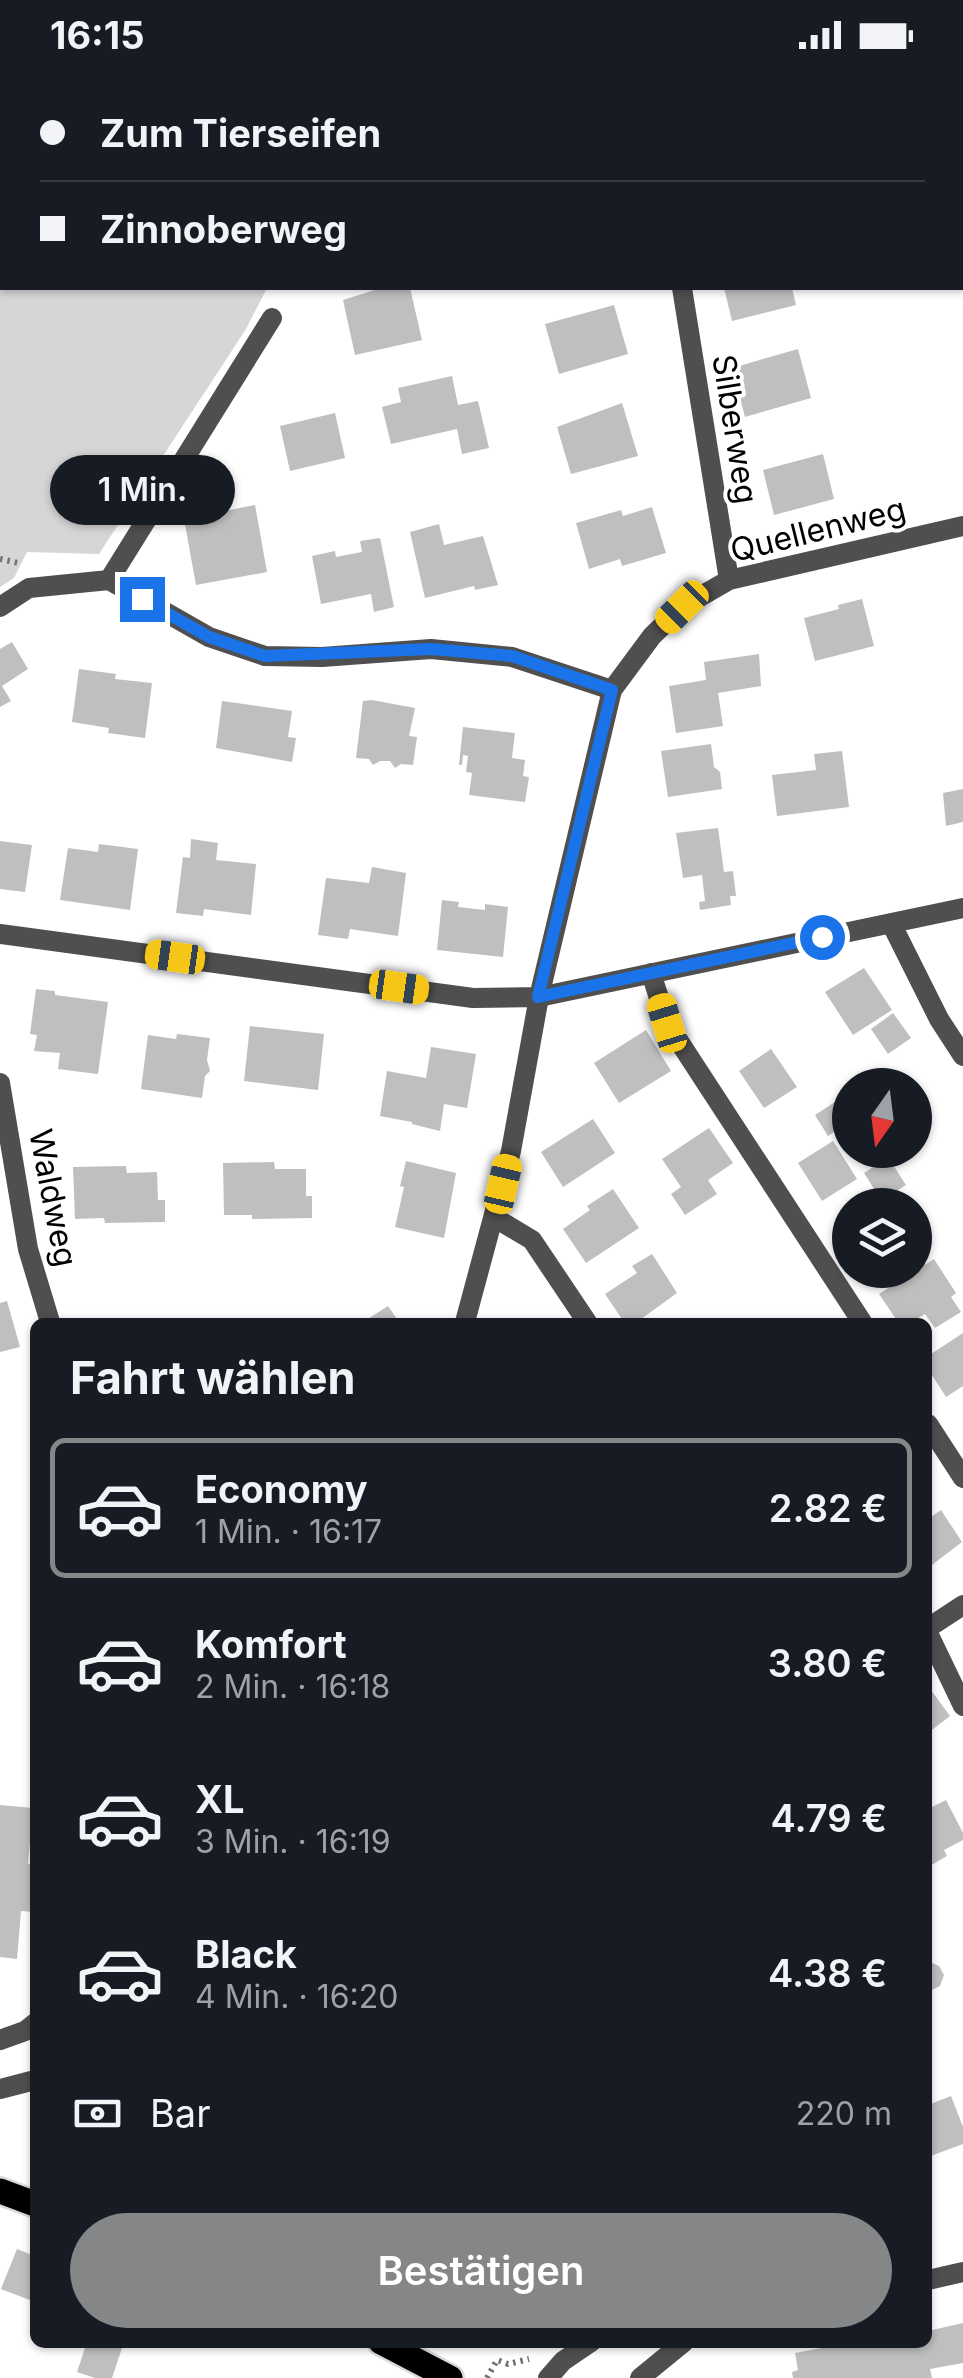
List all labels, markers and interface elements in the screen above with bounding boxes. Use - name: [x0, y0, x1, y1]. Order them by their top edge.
- text: 16:15: [50, 12, 144, 58]
- text: Zum Tierseifen: [100, 110, 381, 156]
- text: Zinnoberweg: [100, 206, 347, 252]
- street label: Silberweg: [704, 352, 767, 506]
- callout: 1 Min.: [49, 454, 234, 524]
- text: 1 Min.: [98, 470, 187, 509]
- street label: Quellenweg: [726, 489, 909, 570]
- car: [650, 575, 714, 639]
- route end: [120, 577, 165, 622]
- route start: [800, 915, 845, 960]
- car: [143, 938, 207, 976]
- car: [367, 968, 431, 1006]
- car: [644, 990, 690, 1056]
- north arrow: [832, 1068, 932, 1168]
- map controls: [832, 1068, 932, 1288]
- street label: Waldweg: [21, 1126, 86, 1270]
- car: [482, 1151, 524, 1217]
- button: layers: [832, 1188, 932, 1288]
- text: Fahrt wählen: [70, 1350, 355, 1405]
- icon: car: [75, 1463, 165, 1553]
- text: Economy: [195, 1466, 368, 1512]
- text: 2.82 €: [769, 1485, 887, 1531]
- text: 1 Min. · 16:17: [195, 1512, 382, 1551]
- icon: car: [75, 1618, 165, 1708]
- text: Komfort: [195, 1621, 347, 1667]
- text: 3.80 €: [768, 1640, 887, 1686]
- text: 2 Min. · 16:18: [195, 1667, 390, 1706]
- icon: car: [75, 1773, 165, 1863]
- text: XL: [195, 1776, 245, 1822]
- text: 4.79 €: [770, 1795, 887, 1841]
- text: 3 Min. · 16:19: [195, 1822, 391, 1861]
- icon: car: [75, 1928, 165, 2018]
- text: Black: [195, 1931, 297, 1977]
- text: 4.38 €: [768, 1950, 887, 1996]
- text: 4 Min. · 16:20: [195, 1977, 398, 2016]
- icon: cash: [70, 2086, 125, 2141]
- text: Bar: [150, 2090, 211, 2136]
- text: 220 m: [796, 2094, 892, 2133]
- button: Bestätigen: [70, 2213, 892, 2328]

